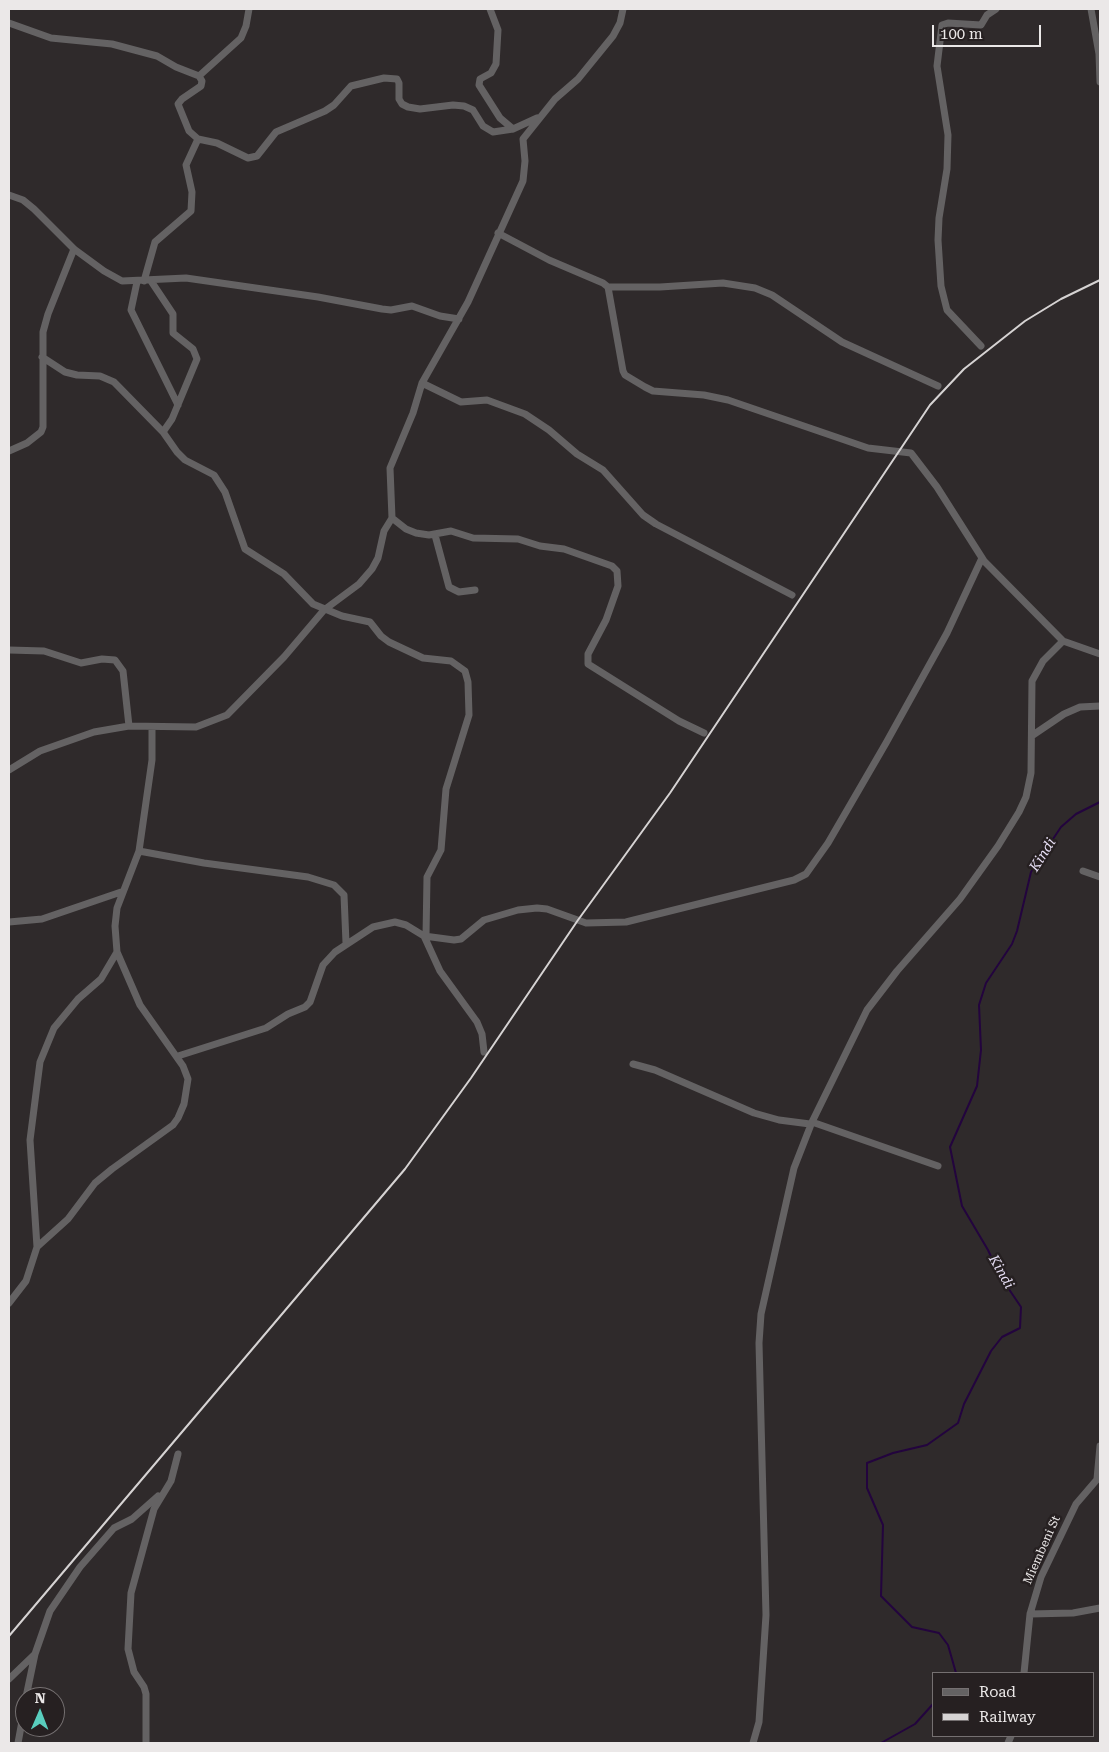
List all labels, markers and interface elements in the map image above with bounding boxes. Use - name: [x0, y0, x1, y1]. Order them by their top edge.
- scale bar: [934, 15, 1043, 47]
- text: 100 m: [940, 25, 983, 43]
- water label: Kindi: [1026, 835, 1060, 875]
- water label: Kindi: [985, 1252, 1017, 1292]
- street label: Miembeni St: [1020, 1514, 1064, 1586]
- legend: [932, 1672, 1094, 1737]
- text: Road: [979, 1683, 1016, 1701]
- north arrow: [15, 1687, 65, 1737]
- text: N: [35, 1690, 46, 1706]
- text: Railway: [979, 1708, 1036, 1726]

